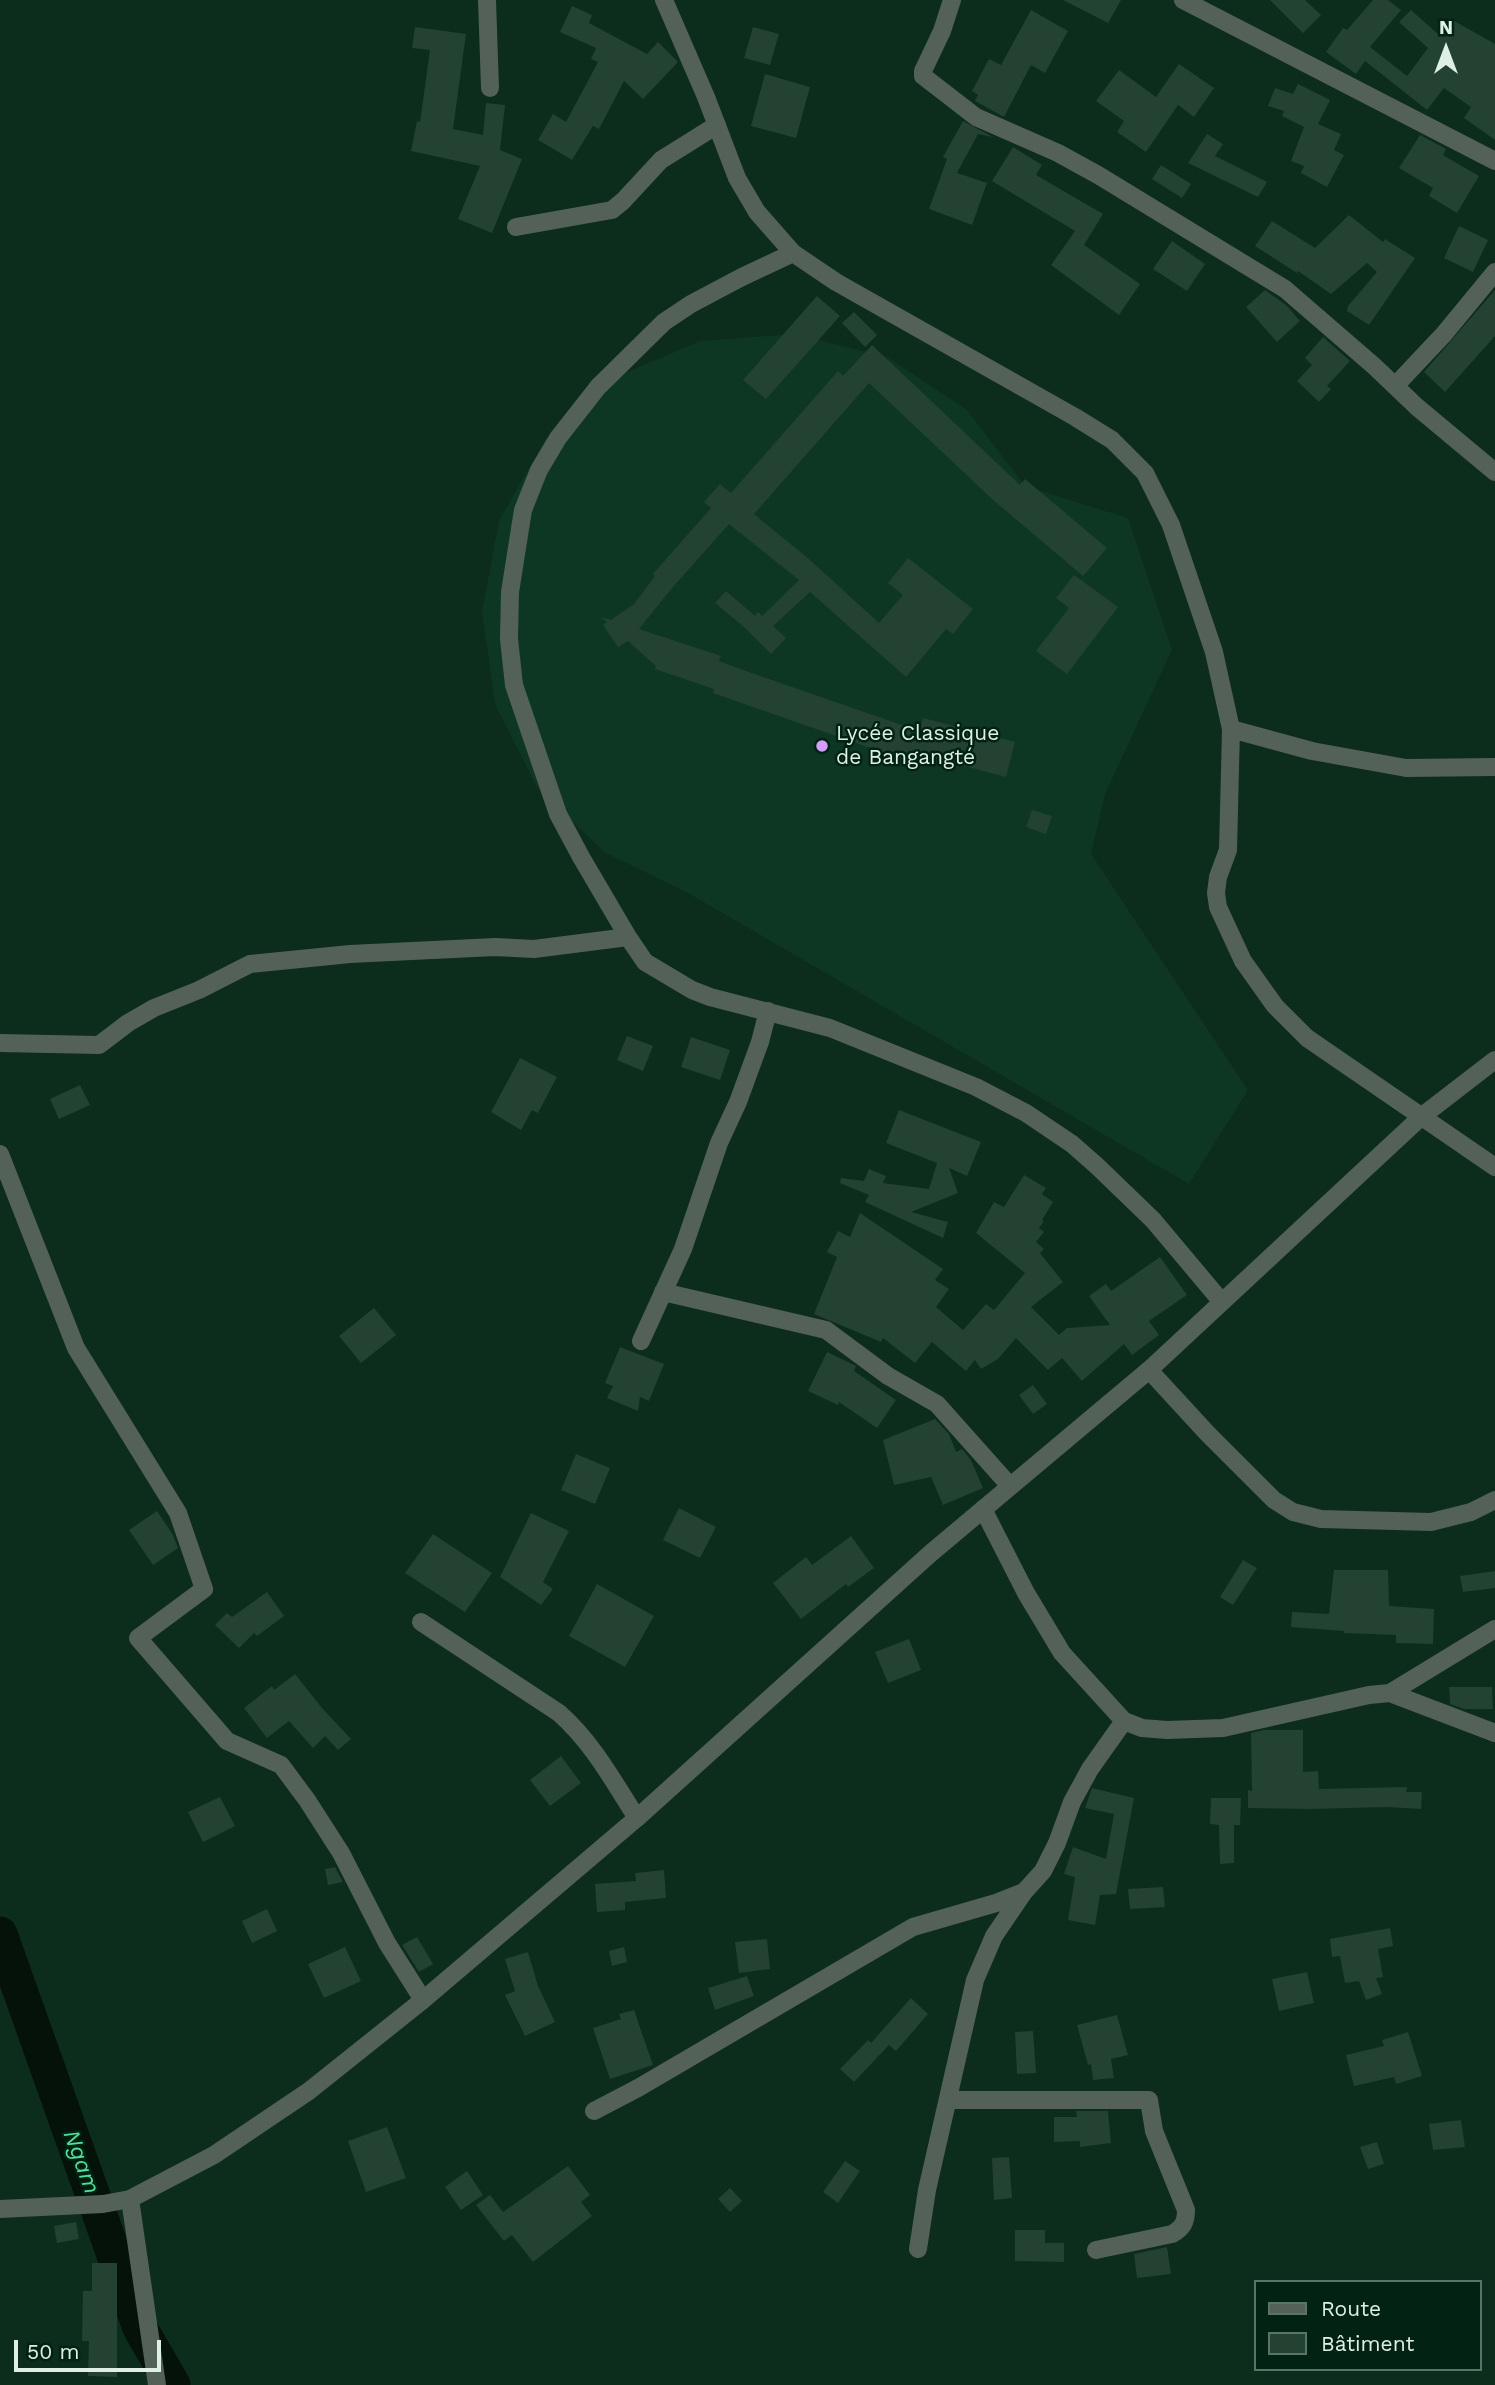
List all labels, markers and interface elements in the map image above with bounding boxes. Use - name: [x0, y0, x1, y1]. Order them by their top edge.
- north arrow: [1411, 14, 1481, 84]
- text: N: [1439, 16, 1453, 39]
- place label: Lycée Classique de Bangangté: [836, 721, 999, 771]
- marker: Lycée Classique de Bangangté: [814, 738, 830, 754]
- water label: Ngam: [57, 2126, 105, 2198]
- legend: [1254, 2280, 1481, 2371]
- text: Route: [1321, 2296, 1381, 2321]
- scale bar: [18, 2326, 164, 2370]
- text: Bâtiment: [1321, 2331, 1414, 2356]
- text: 50 m: [27, 2339, 79, 2364]

